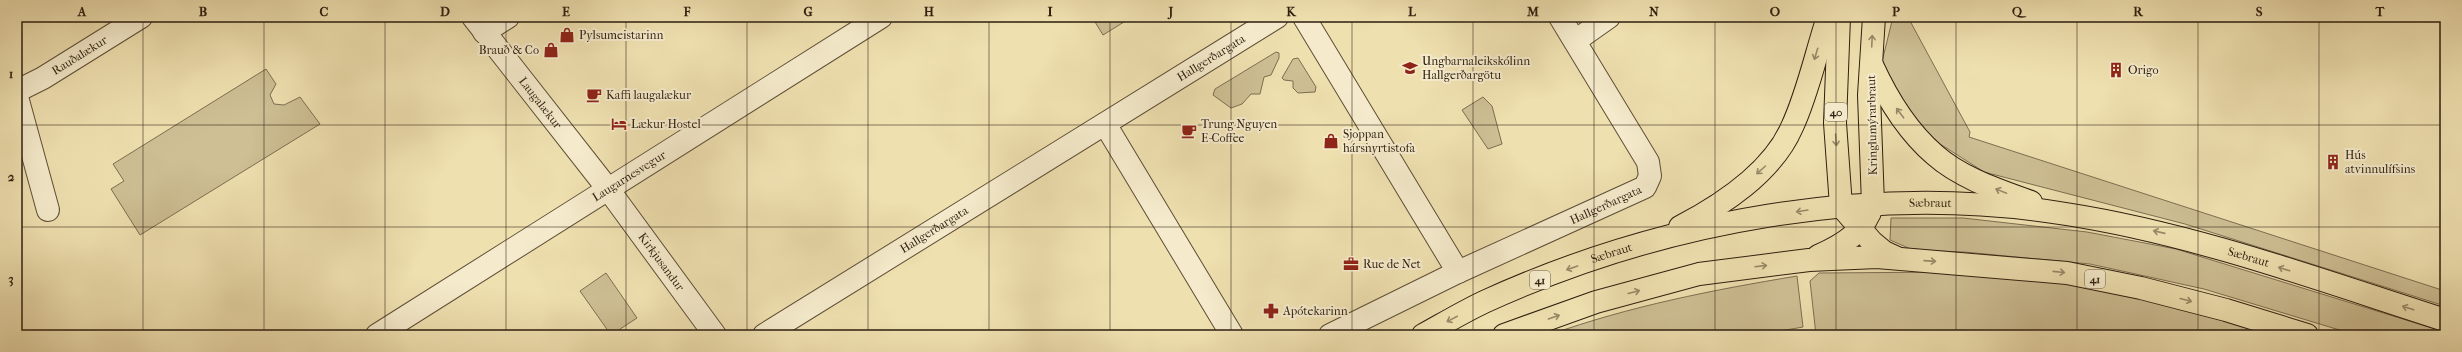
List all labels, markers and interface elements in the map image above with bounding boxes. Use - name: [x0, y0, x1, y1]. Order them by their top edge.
- text: A: [77, 4, 87, 19]
- text: B: [199, 4, 208, 19]
- text: C: [320, 4, 329, 19]
- text: D: [440, 4, 450, 19]
- text: E: [562, 4, 570, 19]
- text: F: [683, 4, 691, 19]
- text: G: [803, 4, 813, 19]
- text: H: [924, 4, 935, 19]
- text: I: [1047, 4, 1053, 19]
- text: J: [1167, 4, 1174, 20]
- text: K: [1286, 4, 1297, 19]
- text: L: [1408, 4, 1417, 19]
- text: M: [1526, 4, 1539, 19]
- text: N: [1649, 4, 1659, 19]
- text: O: [1770, 4, 1780, 19]
- text: P: [1892, 4, 1900, 19]
- text: Q: [2012, 4, 2027, 19]
- text: R: [2133, 4, 2144, 19]
- text: S: [2256, 4, 2263, 19]
- text: T: [2375, 4, 2386, 19]
- shop icon: Pylsumeistarinn: [558, 26, 576, 44]
- place label: Pylsumeistarinn: [579, 28, 663, 42]
- street label: Hallgerðargata: [1174, 31, 1248, 84]
- street label: Rauðalækur: [49, 32, 111, 78]
- one-way arrow: [1869, 35, 1876, 48]
- shop icon: Brauð & Co: [542, 41, 560, 59]
- place label: Brauð & Co: [479, 43, 539, 57]
- one-way arrow: [1812, 48, 1819, 61]
- place label: Ungbarnaleikskólinn Hallgerðargötu: [1422, 54, 1530, 82]
- school or university icon: Ungbarnaleikskólinn Hallgerðargötu: [1401, 59, 1419, 77]
- building icon: Origo: [2107, 61, 2125, 79]
- place label: Origo: [2128, 63, 2159, 77]
- text: 1: [9, 66, 14, 81]
- street label: Laugalækur: [516, 74, 565, 132]
- street label: Kringlumýrarbraut: [1864, 74, 1880, 175]
- cafe icon: Kaffi laugalækur: [585, 86, 603, 104]
- place label: Kaffi laugalækur: [606, 88, 692, 102]
- road number: 40: [1825, 103, 1847, 121]
- one-way arrow: [1895, 108, 1904, 119]
- hotel icon: Lækur Hostel: [610, 115, 628, 133]
- place label: Lækur Hostel: [631, 117, 701, 131]
- place label: Trung Nguyen E-Coffee: [1201, 117, 1277, 145]
- cafe icon: Trung Nguyen E-Coffee: [1180, 122, 1198, 140]
- place label: Sjoppan hársnyrtistofa: [1343, 127, 1415, 155]
- shop icon: Sjoppan hársnyrtistofa: [1322, 132, 1340, 150]
- one-way arrow: [1833, 133, 1840, 146]
- street label: Laugarnesvegur: [590, 147, 669, 204]
- place label: Hús atvinnulífsins: [2345, 148, 2416, 176]
- building icon: Hús atvinnulífsins: [2324, 153, 2342, 171]
- one-way arrow: [1756, 165, 1766, 175]
- text: 2: [8, 169, 15, 184]
- street label: Hallgerðargata: [1568, 182, 1644, 227]
- one-way arrow: [1995, 187, 2007, 194]
- street label: Sæbraut: [1909, 196, 1953, 210]
- street label: Hallgerðargata: [897, 203, 971, 256]
- one-way arrow: [1796, 207, 1809, 215]
- one-way arrow: [2153, 228, 2166, 236]
- street label: Kirkjusandur: [635, 230, 688, 294]
- street label: Sæbraut: [1589, 240, 1635, 266]
- street label: Sæbraut: [2226, 244, 2272, 270]
- office icon: Rue de Net: [1342, 255, 1360, 273]
- place label: Rue de Net: [1363, 257, 1422, 271]
- one-way arrow: [1923, 257, 1936, 264]
- one-way arrow: [1754, 262, 1767, 270]
- one-way arrow: [1565, 265, 1578, 272]
- one-way arrow: [2278, 265, 2291, 272]
- one-way arrow: [2052, 268, 2065, 276]
- road number: 41: [2085, 270, 2105, 288]
- text: 3: [8, 271, 14, 287]
- road number: 41: [1530, 271, 1550, 289]
- one-way arrow: [1627, 287, 1640, 295]
- one-way arrow: [2179, 296, 2192, 304]
- pharmacy icon: Apótekarinn: [1262, 302, 1280, 320]
- place label: Apótekarinn: [1282, 304, 1348, 318]
- one-way arrow: [2402, 304, 2415, 311]
- one-way arrow: [1547, 313, 1560, 320]
- one-way arrow: [1446, 316, 1458, 323]

